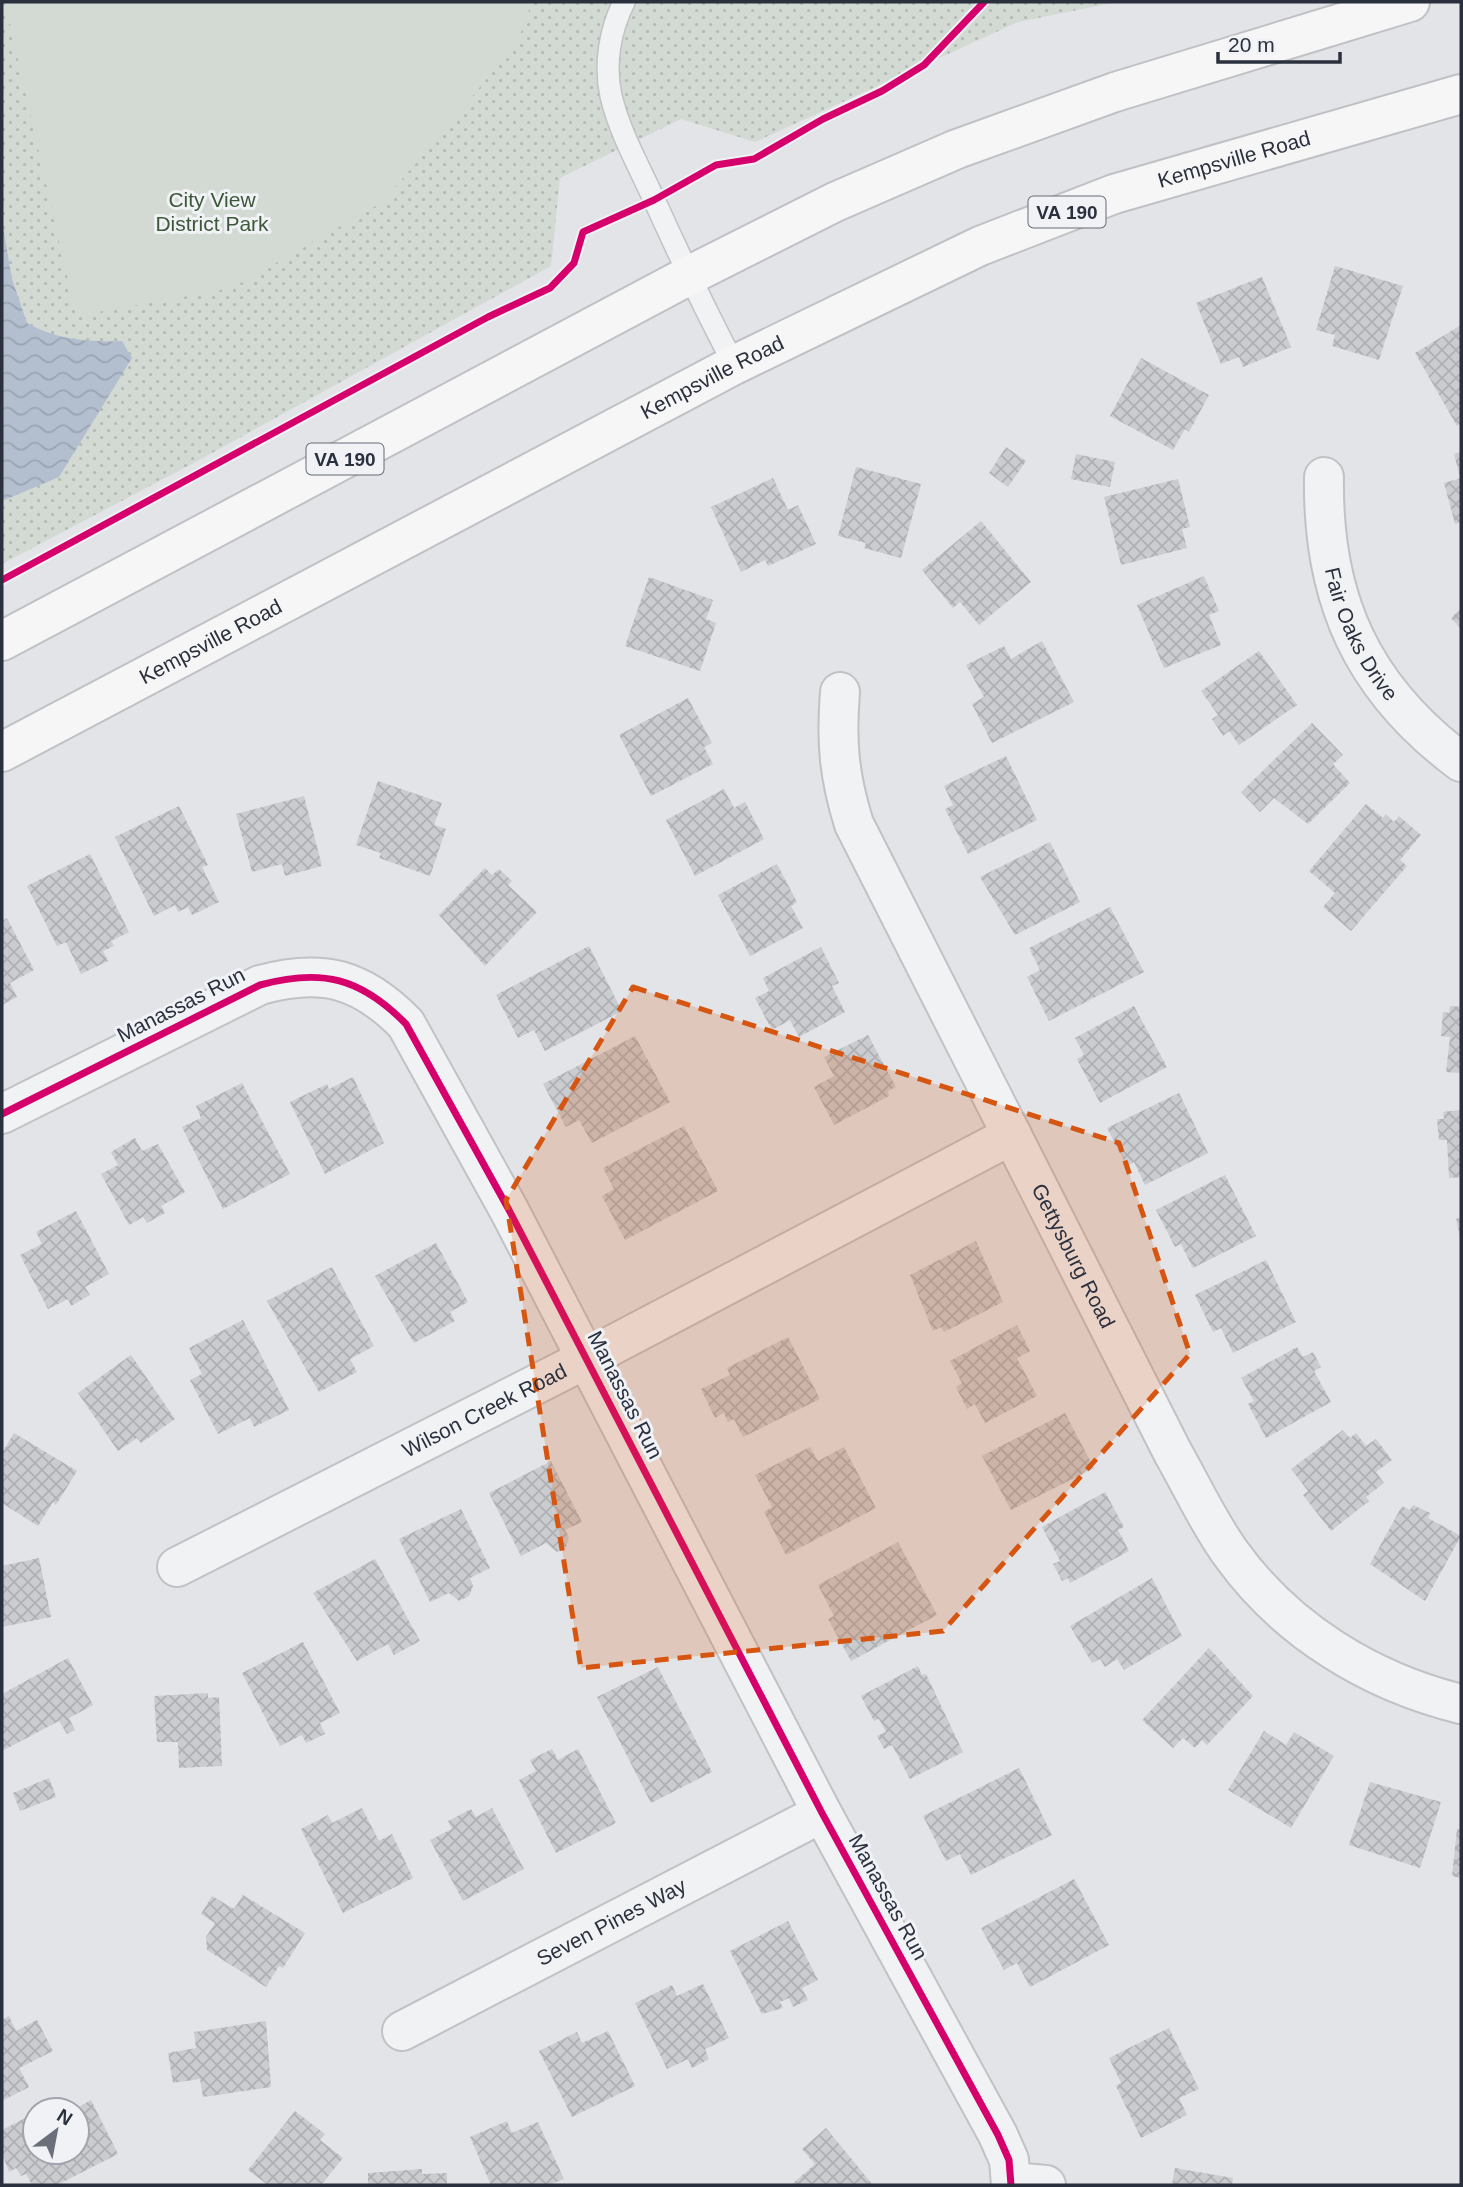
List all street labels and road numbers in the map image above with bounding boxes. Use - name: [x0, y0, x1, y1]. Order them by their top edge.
- street label: Kempsville Road: [1155, 126, 1313, 192]
- road number: VA 190: [1028, 196, 1106, 228]
- street label: Kempsville Road: [637, 331, 787, 423]
- road number: VA 190: [306, 444, 384, 474]
- street label: Fair Oaks Drive: [1321, 565, 1403, 705]
- street label: Kempsville Road: [135, 594, 285, 688]
- street label: Manassas Run: [113, 963, 248, 1047]
- street label: Gettysburg Road: [1027, 1180, 1120, 1332]
- street label: Manassas Run: [583, 1327, 667, 1462]
- street label: Wilson Creek Road: [398, 1359, 570, 1461]
- street label: Manassas Run: [844, 1830, 932, 1964]
- street label: Seven Pines Way: [533, 1873, 690, 1970]

